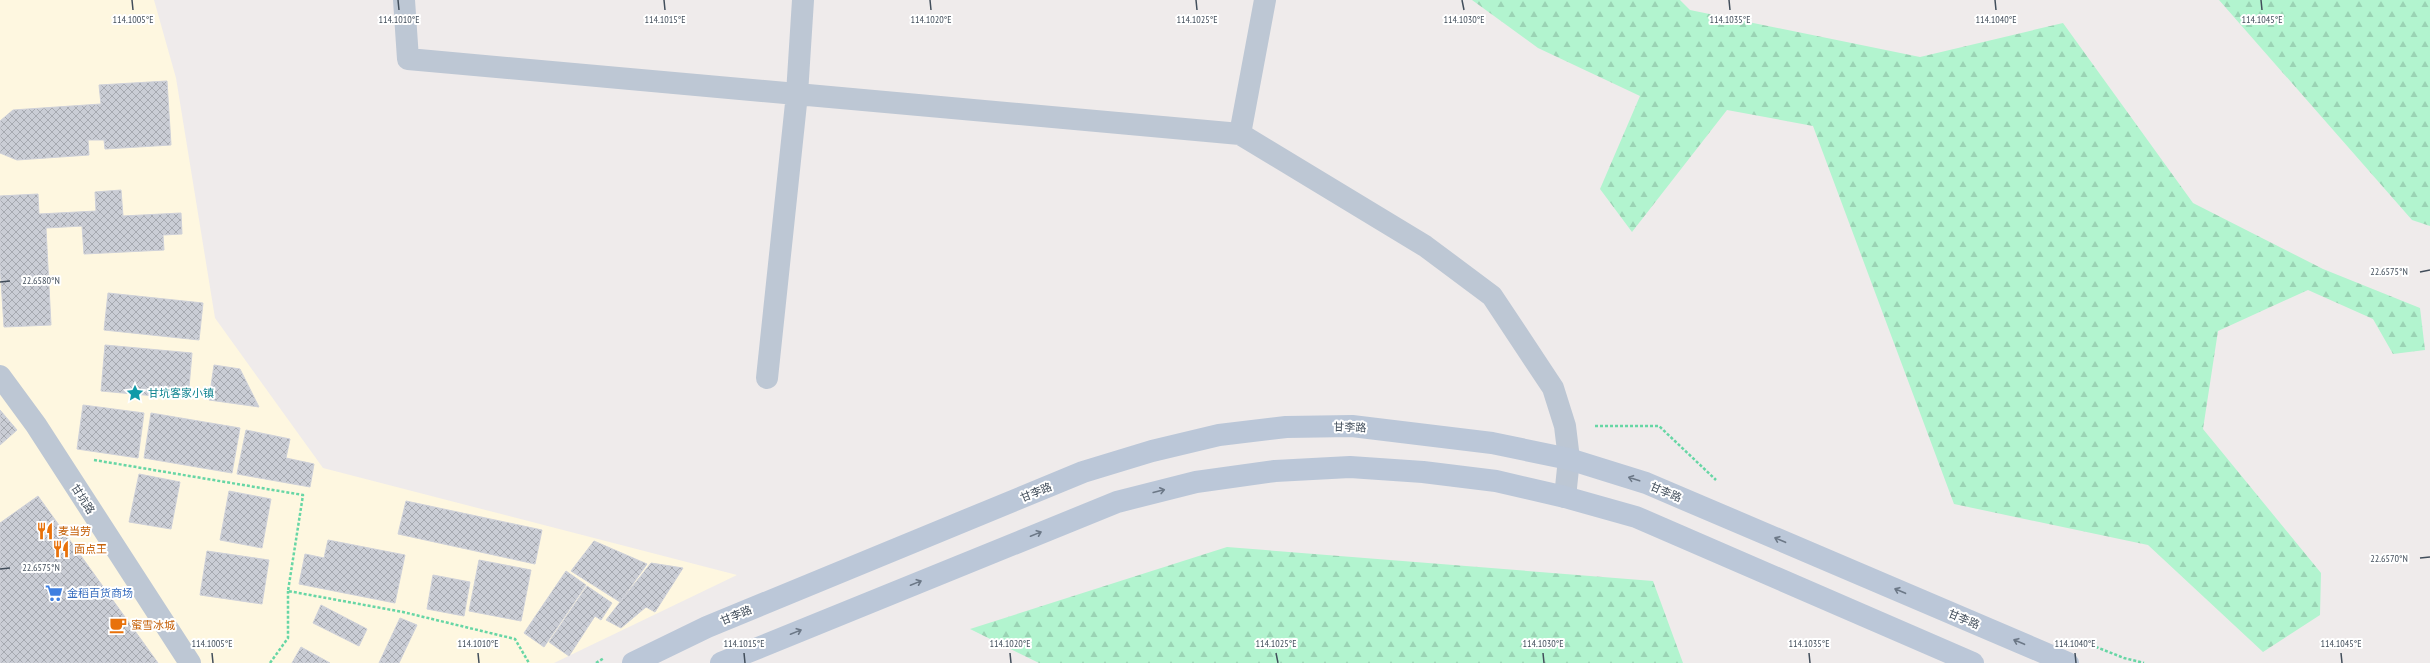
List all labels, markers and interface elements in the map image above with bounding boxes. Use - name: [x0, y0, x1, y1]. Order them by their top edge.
- text: 114.1005°E: [113, 13, 154, 26]
- text: 114.1010°E: [379, 13, 420, 26]
- text: 114.1015°E: [645, 13, 686, 26]
- text: 114.1020°E: [911, 13, 952, 26]
- text: 114.1025°E: [1177, 13, 1218, 26]
- text: 114.1030°E: [1444, 13, 1485, 26]
- text: 114.1035°E: [1710, 13, 1751, 26]
- text: 114.1040°E: [1976, 13, 2017, 26]
- text: 114.1045°E: [2242, 13, 2283, 26]
- text: 22.6575°N: [2370, 265, 2408, 278]
- text: 22.6580°N: [22, 274, 60, 287]
- place icon: 甘坑客家小镇: [125, 383, 145, 403]
- place label: 甘坑客家小镇: [148, 386, 214, 400]
- street label: 甘李路: [1333, 419, 1367, 435]
- one-way arrow: [1629, 475, 1641, 483]
- street label: 甘李路: [1018, 479, 1054, 505]
- street label: 甘李路: [1648, 479, 1684, 505]
- street label: 甘坑路: [68, 481, 98, 517]
- one-way arrow: [1152, 487, 1165, 495]
- restaurant icon: 麦当劳: [35, 521, 55, 541]
- place label: 麦当劳: [58, 524, 91, 538]
- one-way arrow: [1030, 530, 1042, 538]
- one-way arrow: [1774, 536, 1786, 544]
- restaurant icon: 面点王: [51, 539, 71, 559]
- place label: 面点王: [74, 542, 107, 556]
- text: 22.6570°N: [2370, 552, 2408, 565]
- text: 22.6575°N: [22, 561, 60, 574]
- one-way arrow: [909, 579, 921, 587]
- supermarket icon: 金稻百货商场: [44, 583, 64, 603]
- place label: 金稻百货商场: [67, 586, 133, 600]
- one-way arrow: [1894, 587, 1906, 595]
- street label: 甘李路: [718, 602, 754, 628]
- street label: 甘李路: [1946, 606, 1982, 632]
- cafe icon: 蜜雪冰城: [108, 615, 128, 635]
- place label: 蜜雪冰城: [131, 618, 175, 632]
- one-way arrow: [789, 628, 801, 636]
- text: 114.1005°E: [192, 637, 233, 650]
- text: 114.1010°E: [458, 637, 499, 650]
- text: 114.1015°E: [724, 637, 765, 650]
- text: 114.1020°E: [990, 637, 1031, 650]
- text: 114.1025°E: [1256, 637, 1297, 650]
- text: 114.1030°E: [1523, 637, 1564, 650]
- text: 114.1035°E: [1789, 637, 1830, 650]
- text: 114.1040°E: [2055, 637, 2096, 650]
- text: 114.1045°E: [2321, 637, 2362, 650]
- one-way arrow: [2014, 638, 2026, 645]

